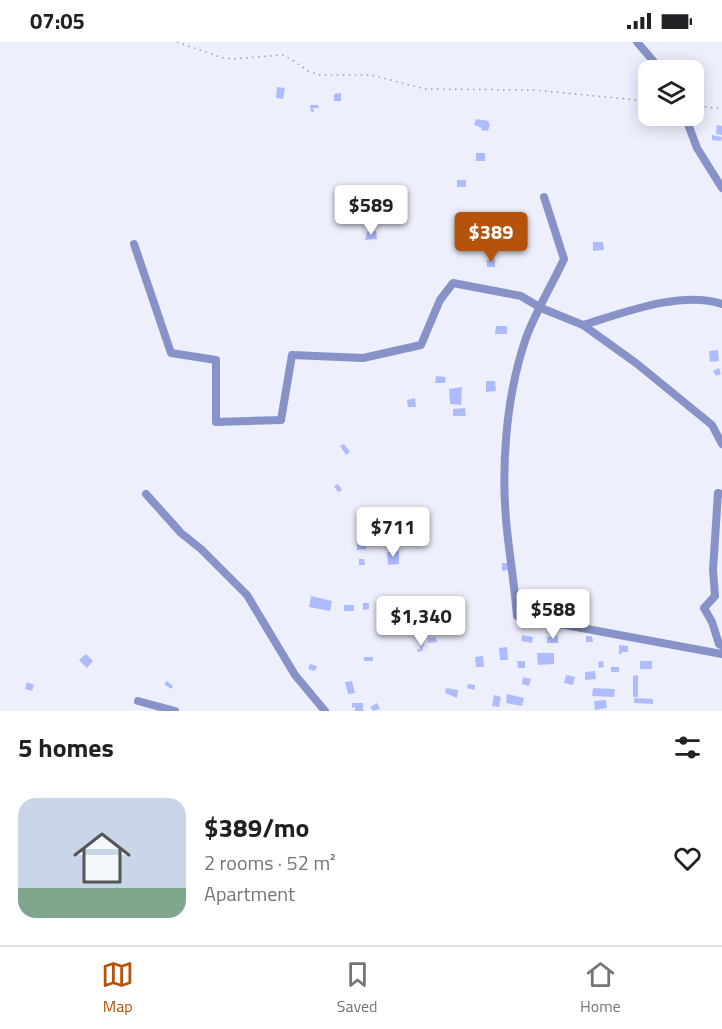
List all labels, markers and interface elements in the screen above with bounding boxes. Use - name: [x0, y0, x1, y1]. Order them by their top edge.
- text: 07:05: [30, 4, 85, 38]
- map controls: [638, 60, 704, 126]
- button: layers: [638, 60, 704, 126]
- pin: $589: [335, 185, 407, 236]
- text: $589: [349, 189, 393, 220]
- pin: $389: [455, 212, 527, 263]
- text: $389: [469, 216, 513, 247]
- pin: $711: [357, 507, 429, 558]
- text: $711: [371, 511, 415, 542]
- pin: $588: [517, 589, 589, 640]
- text: $588: [531, 593, 575, 624]
- pin: $1,340: [372, 596, 470, 647]
- text: $1,340: [390, 600, 452, 631]
- text: 5 homes: [18, 728, 114, 767]
- icon: filters: [671, 731, 704, 764]
- text: $389/mo: [204, 808, 309, 847]
- icon: home: [66, 822, 138, 894]
- icon: heart: [671, 842, 704, 875]
- text: 2 rooms · 52 m²: [204, 847, 336, 878]
- text: Apartment: [204, 878, 295, 909]
- tab: Map: [101, 958, 134, 1018]
- tab: Saved: [337, 958, 378, 1018]
- tab: Home: [580, 958, 621, 1018]

